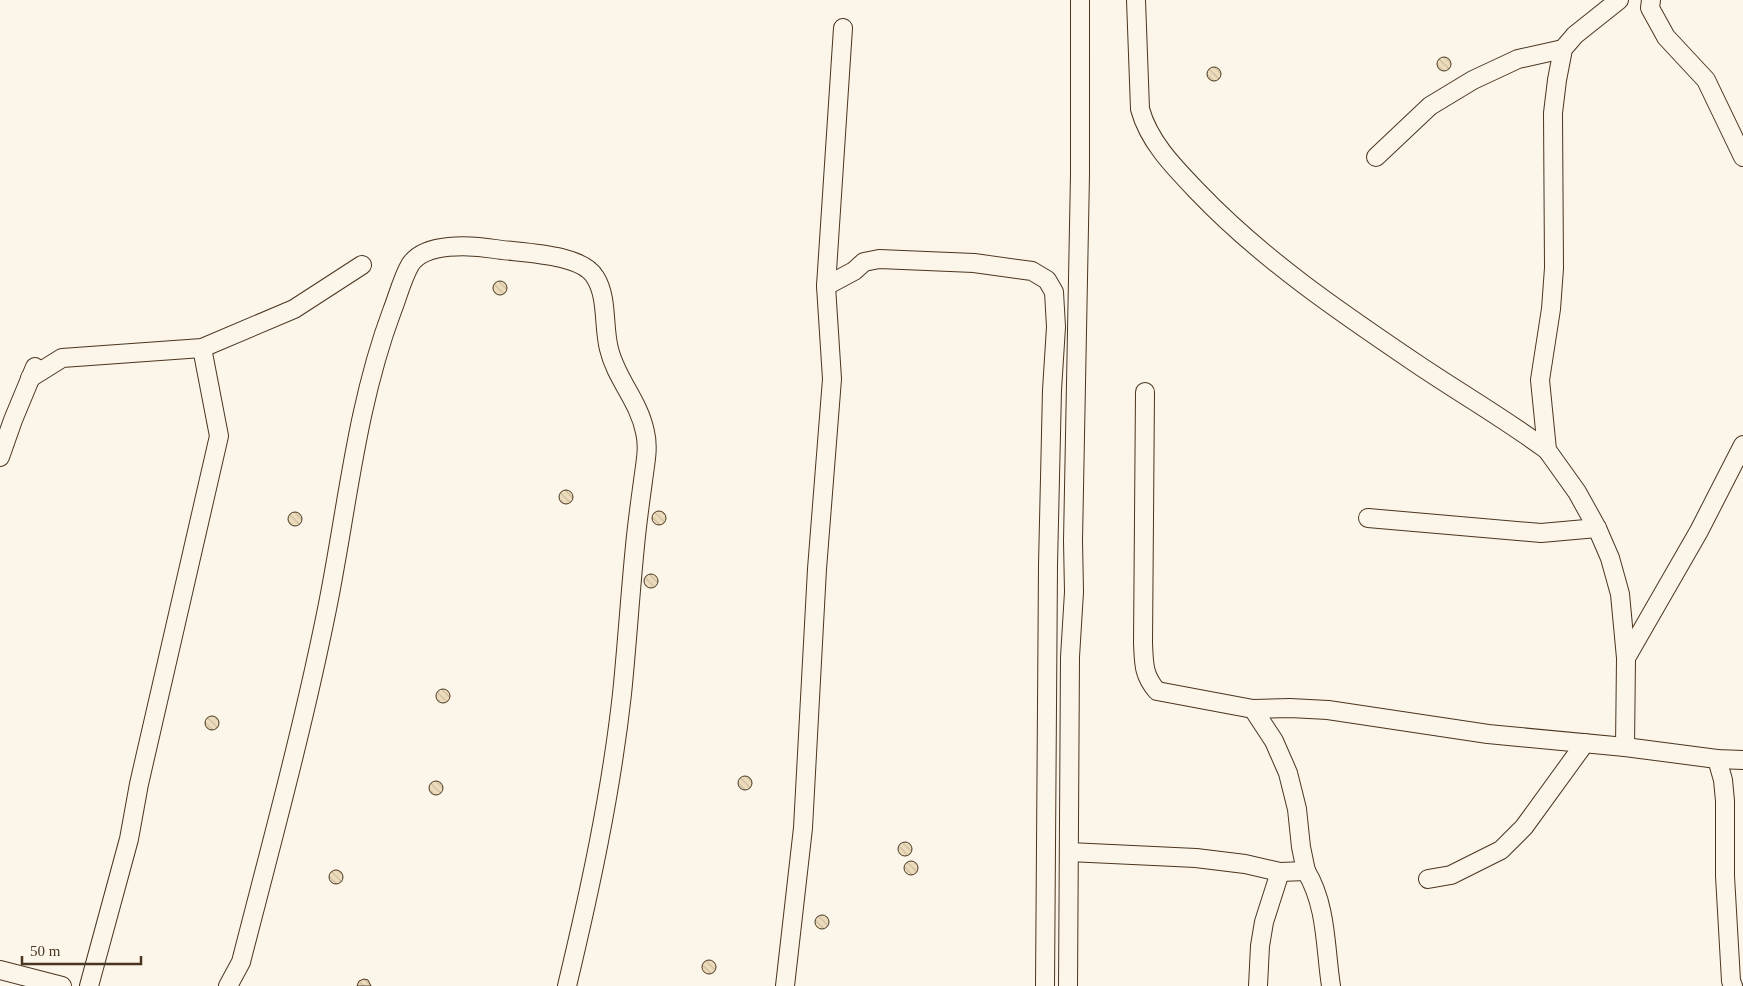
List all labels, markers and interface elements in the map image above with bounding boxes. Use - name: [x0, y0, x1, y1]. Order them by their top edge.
- scale bar: [22, 934, 141, 966]
- text: 50 m: [30, 943, 61, 959]

